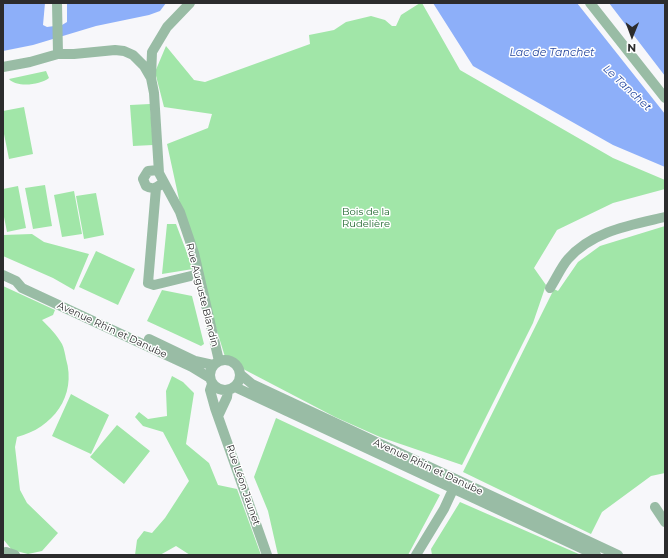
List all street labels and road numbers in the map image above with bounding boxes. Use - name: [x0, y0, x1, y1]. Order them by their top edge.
- street label: Rue Auguste Blandin: [183, 242, 221, 348]
- street label: Avenue Rhin et Danube: [55, 299, 169, 361]
- street label: Avenue Rhin et Danube: [371, 436, 485, 498]
- street label: Rue Léon Jaunet: [224, 443, 262, 527]

